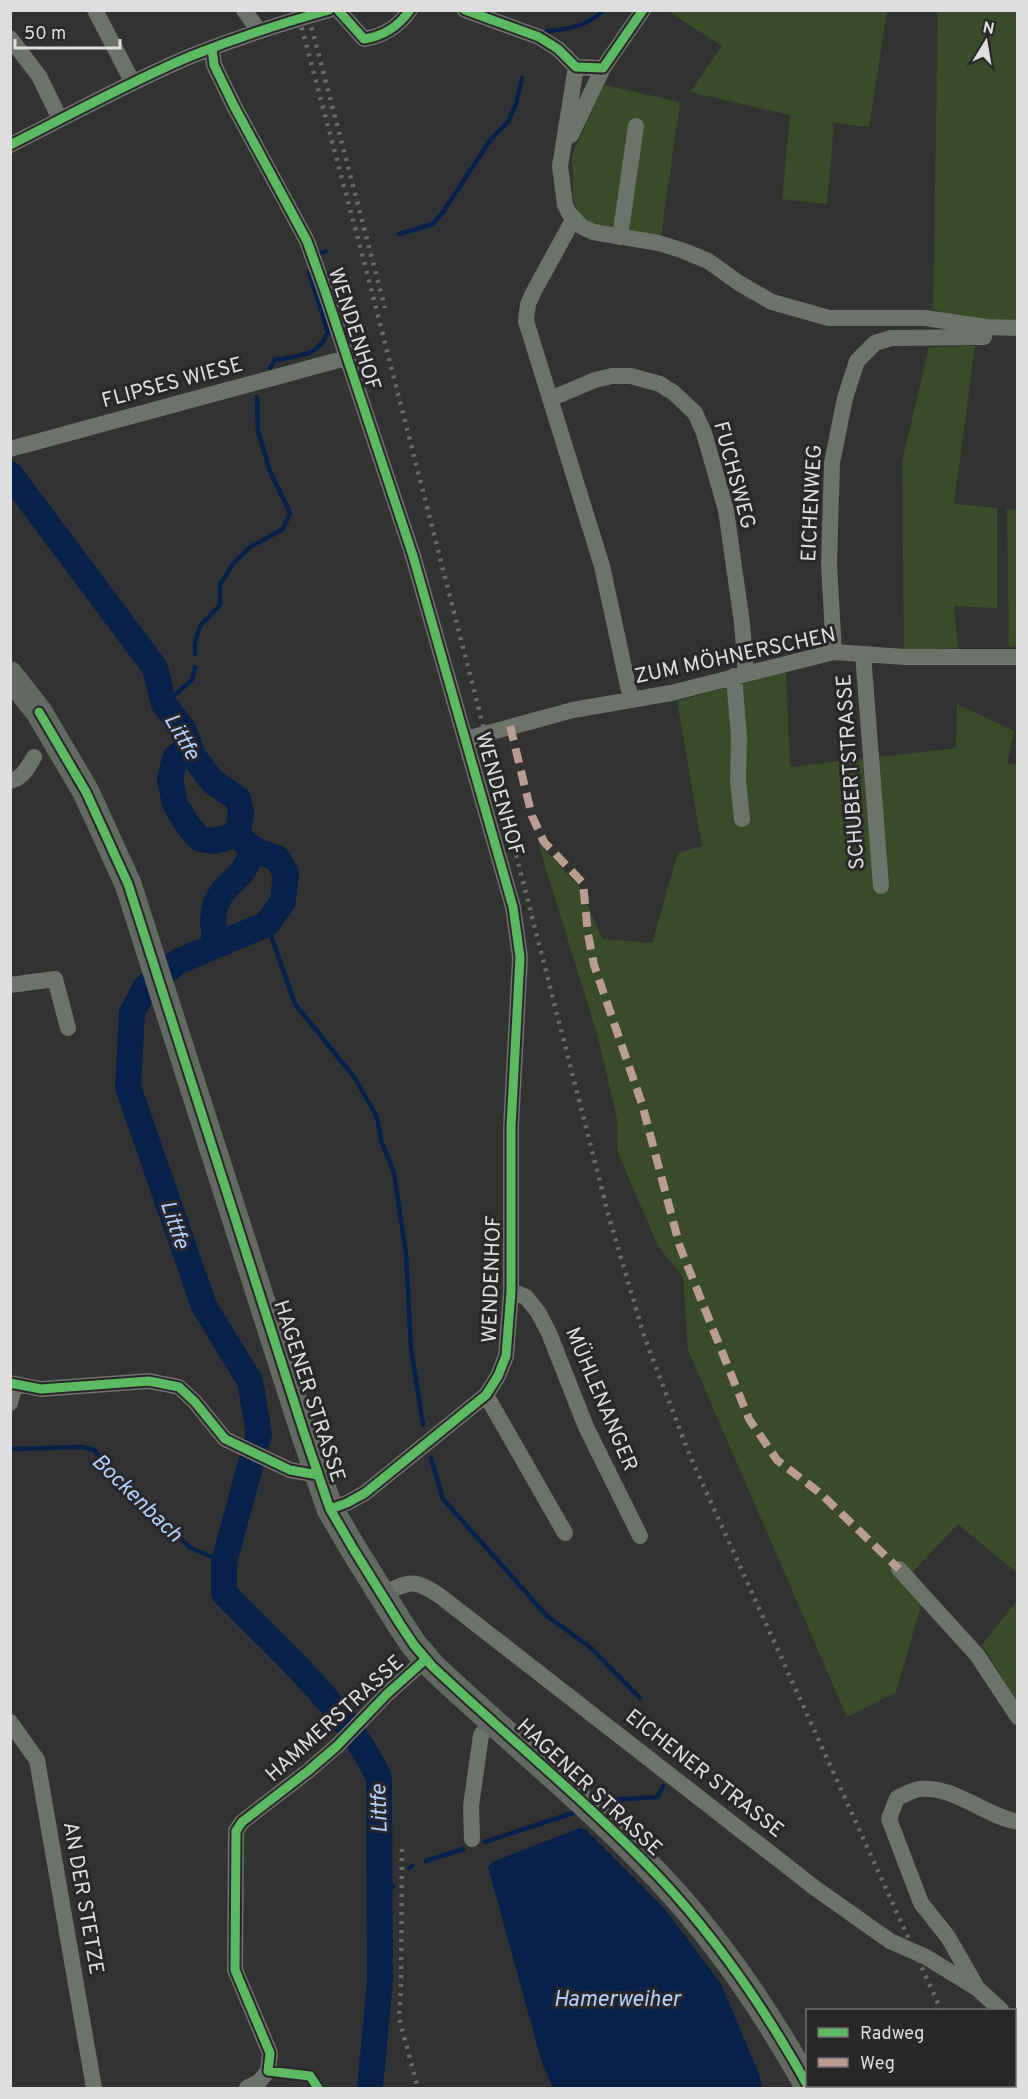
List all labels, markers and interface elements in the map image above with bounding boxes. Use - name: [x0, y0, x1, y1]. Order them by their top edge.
- scale bar: [15, 12, 120, 50]
- north arrow: [956, 12, 1016, 72]
- text: N: [981, 18, 996, 40]
- text: 50 m: [24, 23, 66, 46]
- street label: WENDENHOF: [321, 265, 386, 394]
- street label: FLIPSES WIESE: [99, 352, 246, 415]
- street label: FUCHSWEG: [706, 419, 761, 532]
- street label: EICHENWEG: [796, 444, 829, 562]
- street label: ZUM MÖHNERSCHEN: [632, 622, 839, 691]
- street label: SCHUBERTSTRASSE: [831, 673, 872, 871]
- water label: Littfe: [157, 709, 205, 766]
- street label: WENDENHOF: [468, 729, 529, 860]
- water label: Littfe: [153, 1197, 195, 1253]
- street label: WENDENHOF: [477, 1215, 508, 1343]
- street label: HAGENER STRASSE: [266, 1297, 351, 1486]
- street label: MÜHLENANGER: [558, 1323, 643, 1476]
- water label: Bockenbach: [85, 1449, 187, 1549]
- street label: HAMMERSTRASSE: [260, 1650, 410, 1788]
- street label: EICHENER STRASSE: [619, 1704, 789, 1845]
- street label: HAGENER STRASSE: [510, 1713, 668, 1863]
- water label: Littfe: [366, 1783, 395, 1834]
- street label: AN DER STETZE: [56, 1820, 109, 1977]
- water label: Hamerweiher: [553, 1987, 682, 2014]
- legend: [806, 2009, 1016, 2087]
- text: Radweg: [860, 2023, 924, 2046]
- text: Weg: [860, 2053, 895, 2076]

